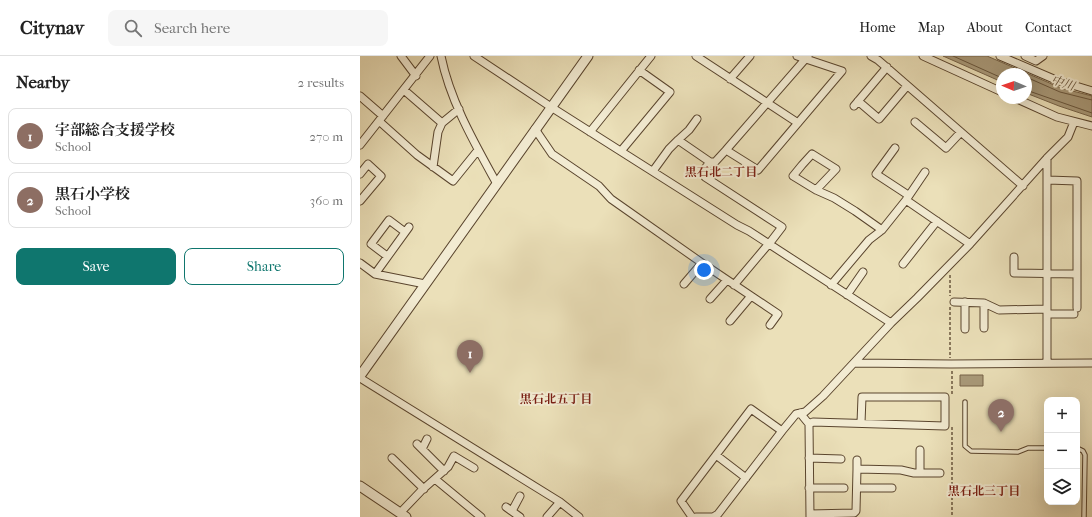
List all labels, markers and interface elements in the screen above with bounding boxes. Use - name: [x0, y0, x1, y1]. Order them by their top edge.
- search box: [108, 10, 388, 46]
- text: Citynav: [20, 17, 84, 39]
- icon: search: [122, 17, 144, 39]
- text: Search here: [154, 19, 230, 37]
- text: Home: [859, 19, 896, 36]
- text: Map: [918, 19, 945, 36]
- text: About: [967, 19, 1003, 36]
- text: Contact: [1025, 19, 1072, 36]
- north arrow: [996, 68, 1032, 104]
- text: Nearby: [16, 72, 70, 92]
- water label: 中川: [1049, 73, 1078, 94]
- text: 2 results: [298, 75, 344, 90]
- text: 宇部総合支援学校: [55, 121, 175, 139]
- text: 1: [28, 129, 32, 144]
- text: 270 m: [309, 129, 343, 144]
- text: School: [55, 139, 91, 154]
- district label: 黒石北二丁目: [685, 165, 757, 179]
- text: 黒石小学校: [55, 185, 130, 203]
- text: 2: [27, 193, 33, 208]
- text: 360 m: [310, 193, 343, 208]
- text: School: [55, 203, 91, 218]
- button: Save: [16, 248, 176, 285]
- button: Share: [184, 248, 344, 285]
- your location: [694, 260, 714, 280]
- pin: 1: [457, 340, 483, 373]
- district label: 黒石北五丁目: [520, 392, 592, 406]
- map controls: [1044, 397, 1080, 505]
- button: +: [1044, 397, 1080, 433]
- pin: 2: [988, 399, 1014, 432]
- button: −: [1044, 433, 1080, 469]
- button: layers: [1044, 469, 1080, 505]
- district label: 黒石北三丁目: [948, 484, 1020, 498]

